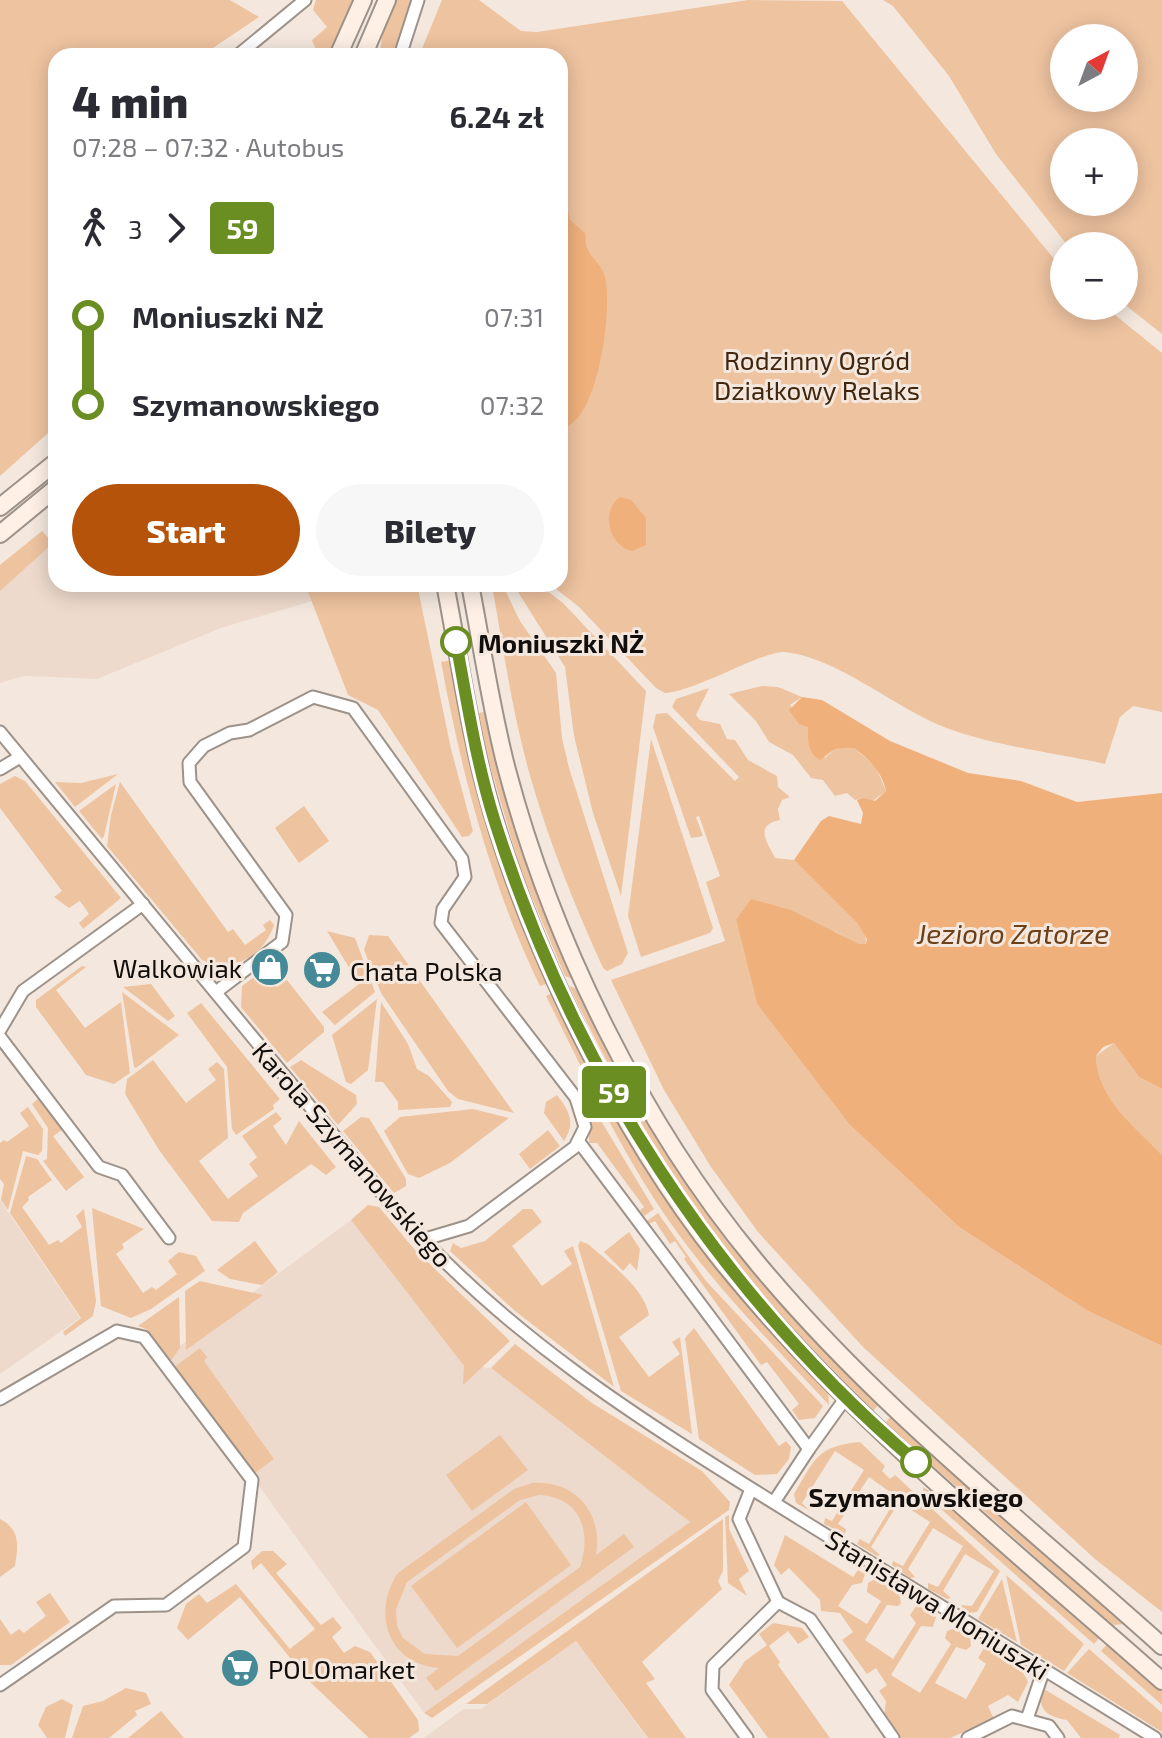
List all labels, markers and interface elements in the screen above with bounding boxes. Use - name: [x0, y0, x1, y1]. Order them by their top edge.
- north arrow: [1050, 24, 1138, 112]
- map controls: [1050, 24, 1138, 320]
- text: 4 min: [72, 74, 189, 127]
- text: 6.24 zł: [449, 98, 544, 134]
- button: +: [1050, 128, 1138, 216]
- text: 07:28 – 07:32 · Autobus: [72, 131, 344, 162]
- icon: walk: [72, 206, 116, 250]
- icon: forward: [154, 206, 198, 250]
- text: 59: [226, 211, 258, 245]
- text: 3: [128, 213, 142, 244]
- button: −: [1050, 232, 1138, 320]
- text: Moniuszki NŻ: [132, 298, 324, 334]
- text: 07:31: [484, 301, 544, 332]
- park label: Rodzinny Ogród Działkowy Relaks: [714, 344, 920, 405]
- text: Szymanowskiego: [132, 386, 380, 422]
- text: 07:32: [480, 389, 544, 420]
- button: Start: [72, 484, 300, 576]
- button: Bilety: [316, 484, 544, 576]
- marker: Moniuszki NŻ: [441, 627, 471, 657]
- place label: Moniuszki NŻ: [478, 627, 644, 658]
- water label: Jezioro Zatorze: [916, 916, 1109, 950]
- shop icon: Walkowiak: [249, 946, 291, 988]
- supermarket icon: Chata Polska: [301, 949, 343, 991]
- place label: Walkowiak: [113, 952, 242, 983]
- place label: Chata Polska: [350, 955, 503, 986]
- street label: Karola Szymanowskiego: [247, 1035, 459, 1273]
- line badge: 59: [578, 1066, 650, 1118]
- text: 59: [598, 1075, 630, 1109]
- marker: Szymanowskiego: [901, 1447, 931, 1477]
- place label: Szymanowskiego: [809, 1481, 1023, 1513]
- street label: Stanisława Moniuszki: [821, 1523, 1055, 1685]
- supermarket icon: POLOmarket: [219, 1647, 261, 1689]
- place label: POLOmarket: [268, 1653, 415, 1684]

